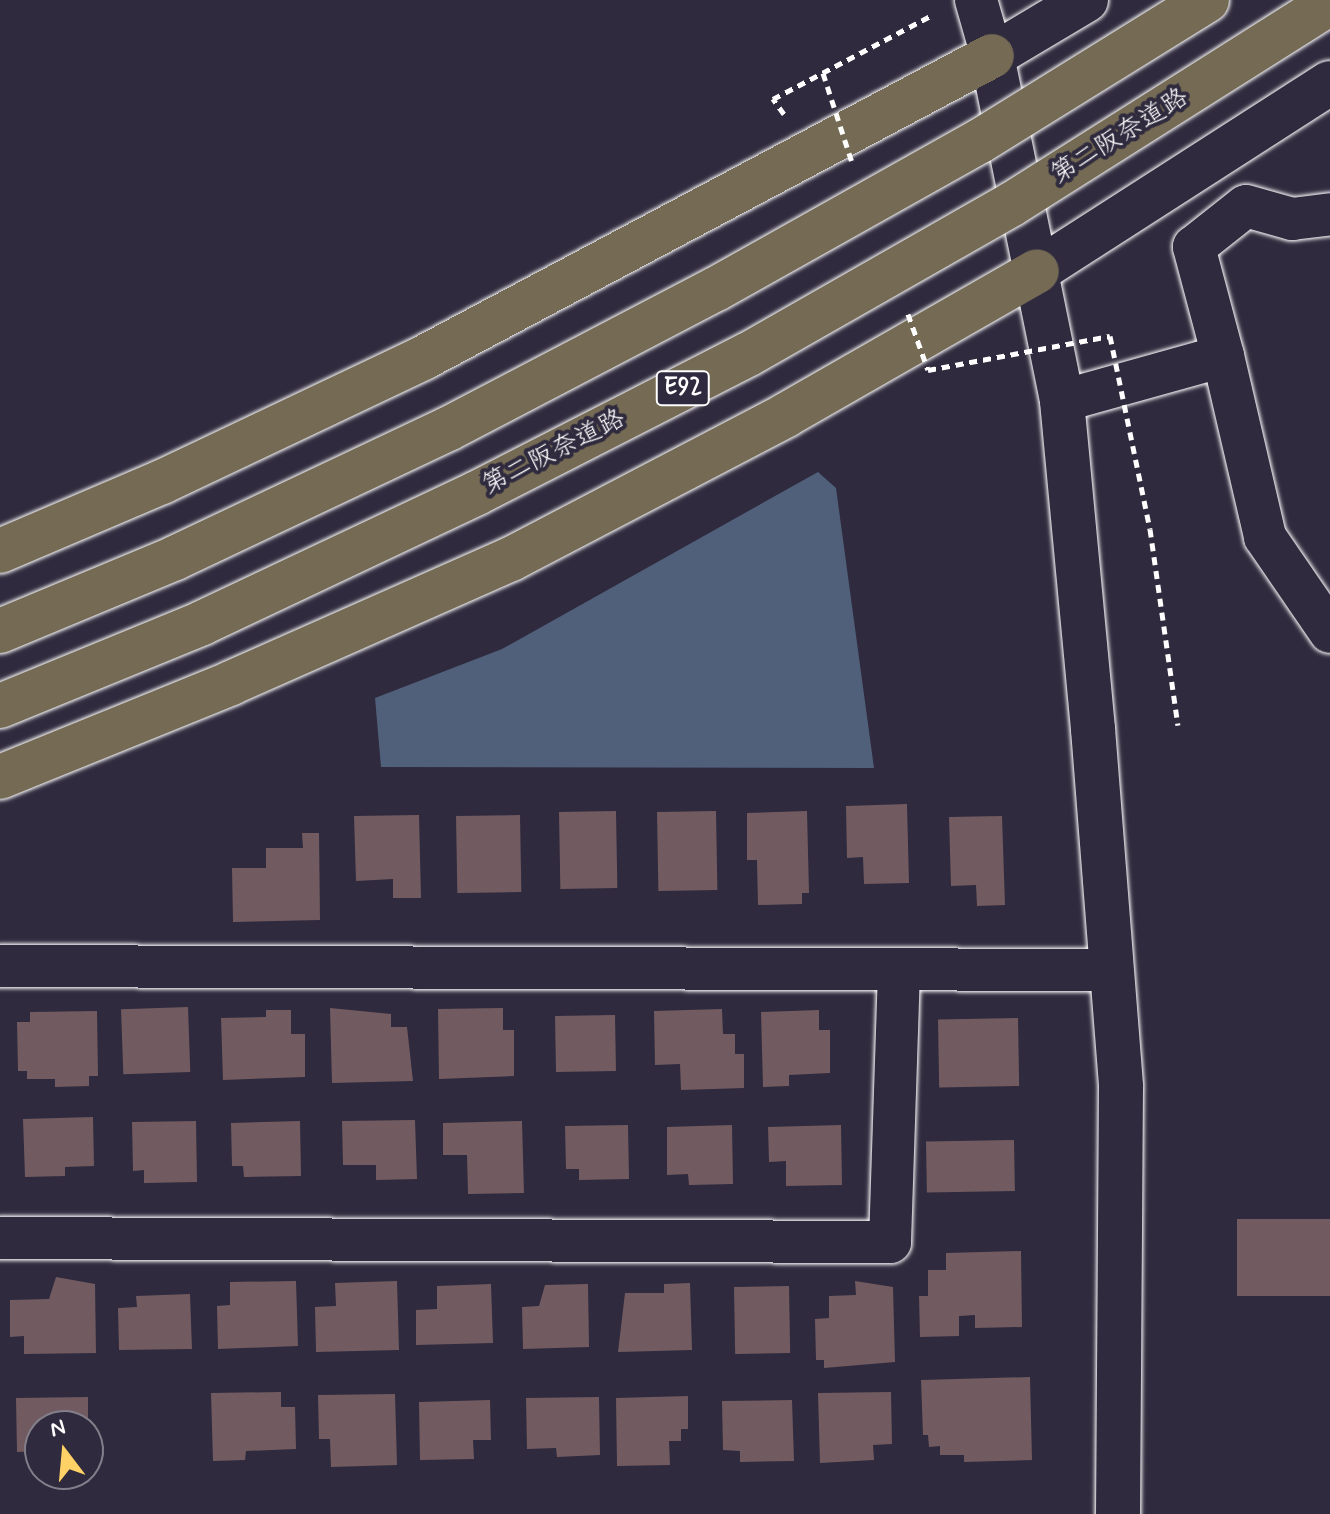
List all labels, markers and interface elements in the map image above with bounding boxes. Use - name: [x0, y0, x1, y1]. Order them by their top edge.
- street label: 第二阪奈道路: [1046, 82, 1194, 192]
- road number: E92: [655, 368, 711, 408]
- street label: 第二阪奈道路: [477, 404, 631, 502]
- north arrow: [24, 1410, 104, 1490]
- text: N: [47, 1413, 69, 1444]

